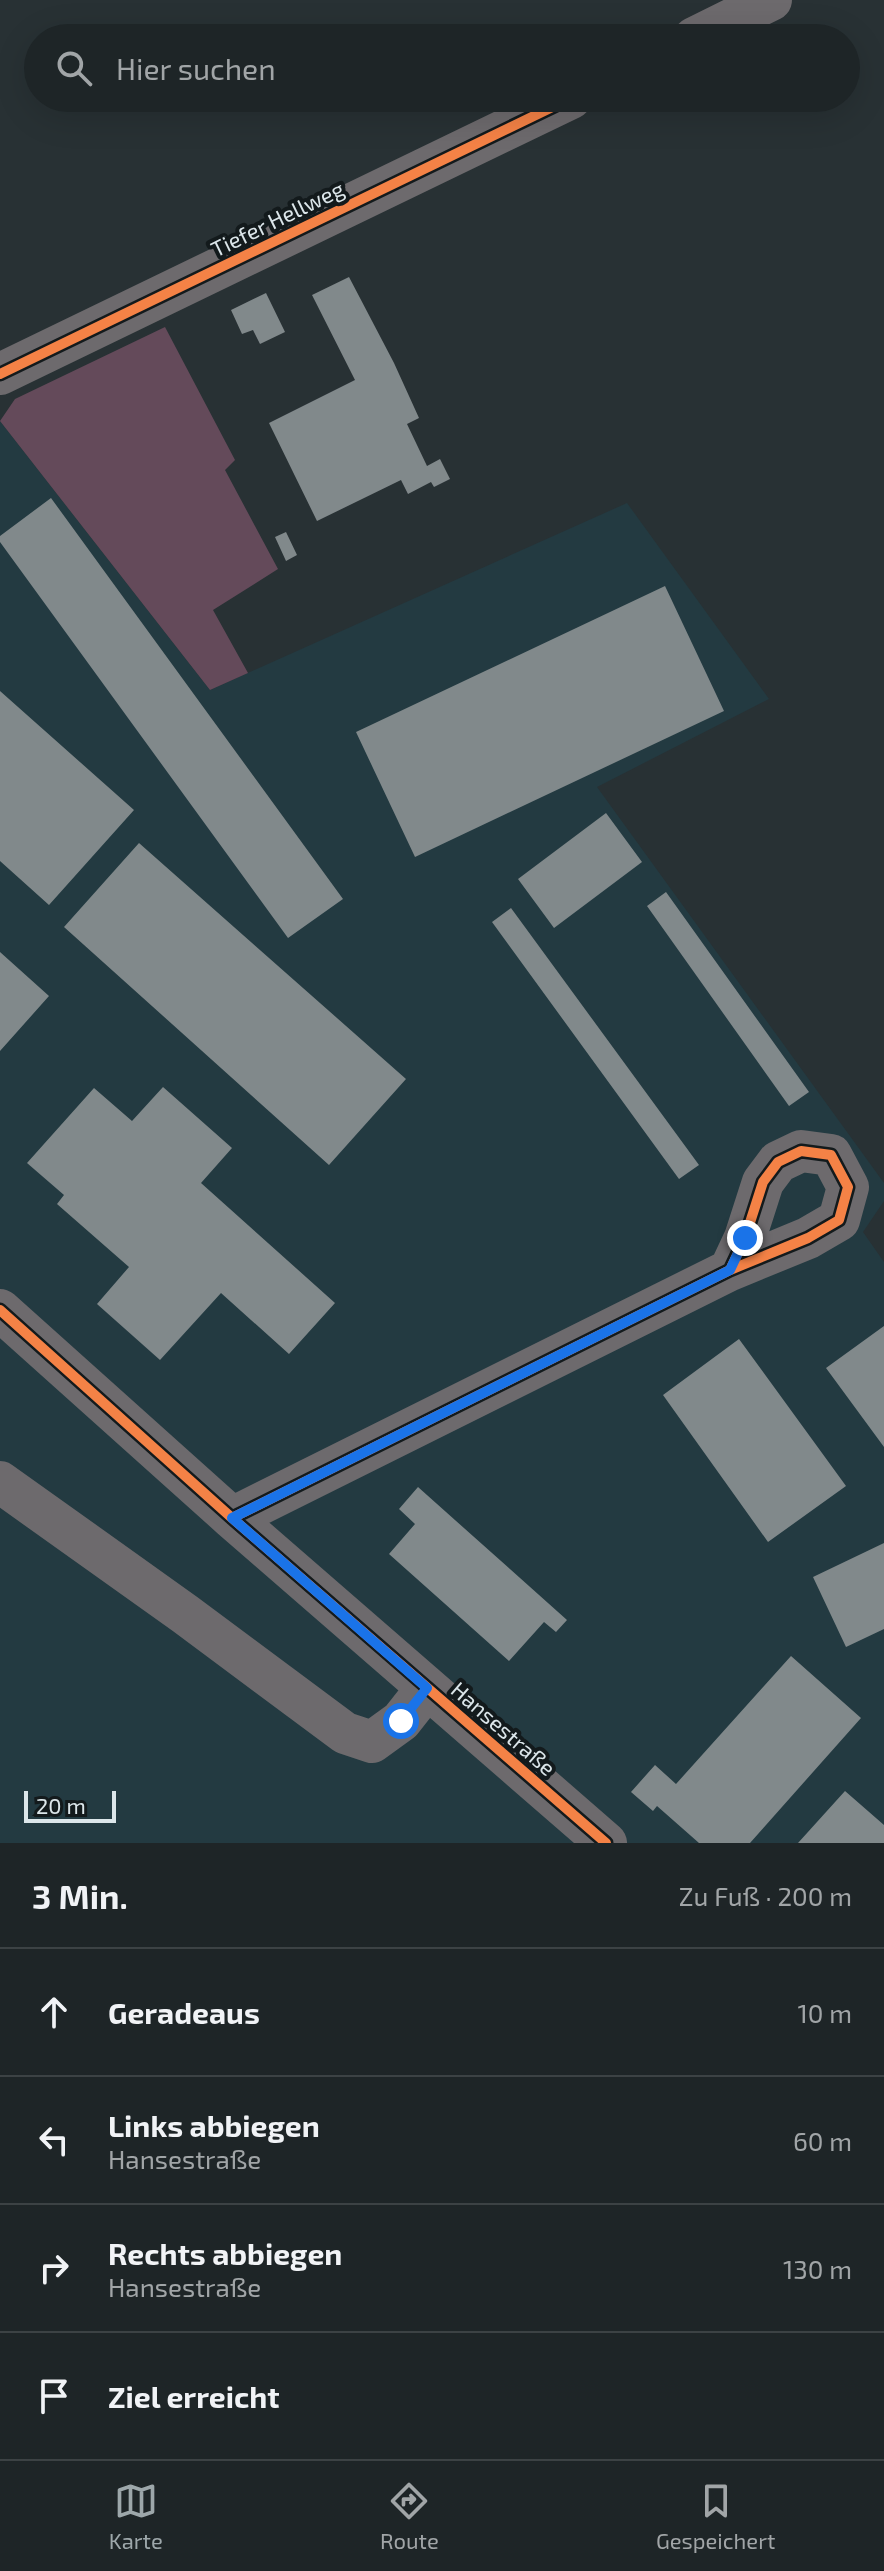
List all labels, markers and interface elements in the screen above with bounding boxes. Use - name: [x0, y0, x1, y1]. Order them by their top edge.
- search box: [24, 24, 860, 112]
- icon: search: [52, 46, 96, 90]
- text: Hier suchen: [116, 50, 276, 86]
- street label: Tiefer Hellweg: [206, 175, 348, 261]
- route end: [727, 1220, 763, 1256]
- street label: Hansestraße: [447, 1676, 561, 1780]
- route start: [383, 1703, 419, 1739]
- scale bar: [24, 1787, 116, 1823]
- text: 20 m: [36, 1792, 86, 1818]
- text: 3 Min.: [32, 1875, 128, 1916]
- text: Zu Fuß · 200 m: [679, 1880, 852, 1911]
- icon: ahead: [32, 1990, 76, 2034]
- text: Geradeaus: [108, 1994, 260, 2030]
- text: 10 m: [797, 1997, 852, 2028]
- text: Links abbiegen: [108, 2107, 320, 2143]
- icon: left: [32, 2118, 76, 2162]
- text: 60 m: [793, 2125, 852, 2156]
- text: Hansestraße: [108, 2143, 261, 2174]
- text: Rechts abbiegen: [108, 2235, 342, 2271]
- icon: right: [32, 2246, 76, 2290]
- text: 130 m: [783, 2253, 852, 2284]
- text: Hansestraße: [108, 2271, 261, 2302]
- icon: arrive: [32, 2374, 76, 2418]
- text: Ziel erreicht: [108, 2378, 280, 2414]
- tab: Karte: [109, 2479, 163, 2553]
- tab: Route: [380, 2479, 439, 2553]
- tab: Gespeichert: [656, 2479, 775, 2553]

